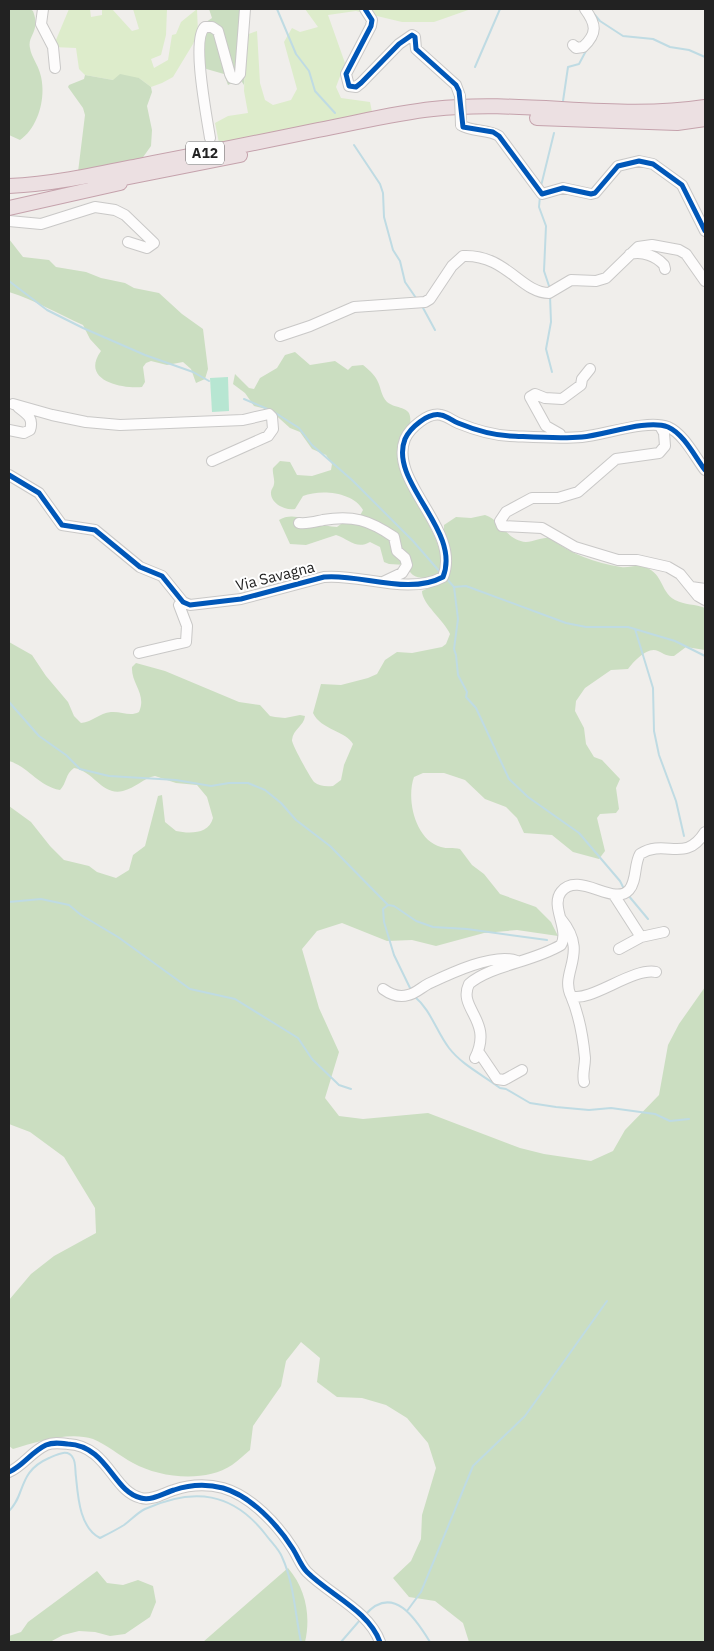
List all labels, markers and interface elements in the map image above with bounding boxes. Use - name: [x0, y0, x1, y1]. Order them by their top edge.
- road number: A12: [186, 142, 224, 164]
- street label: Via Savagna: [234, 557, 316, 595]

